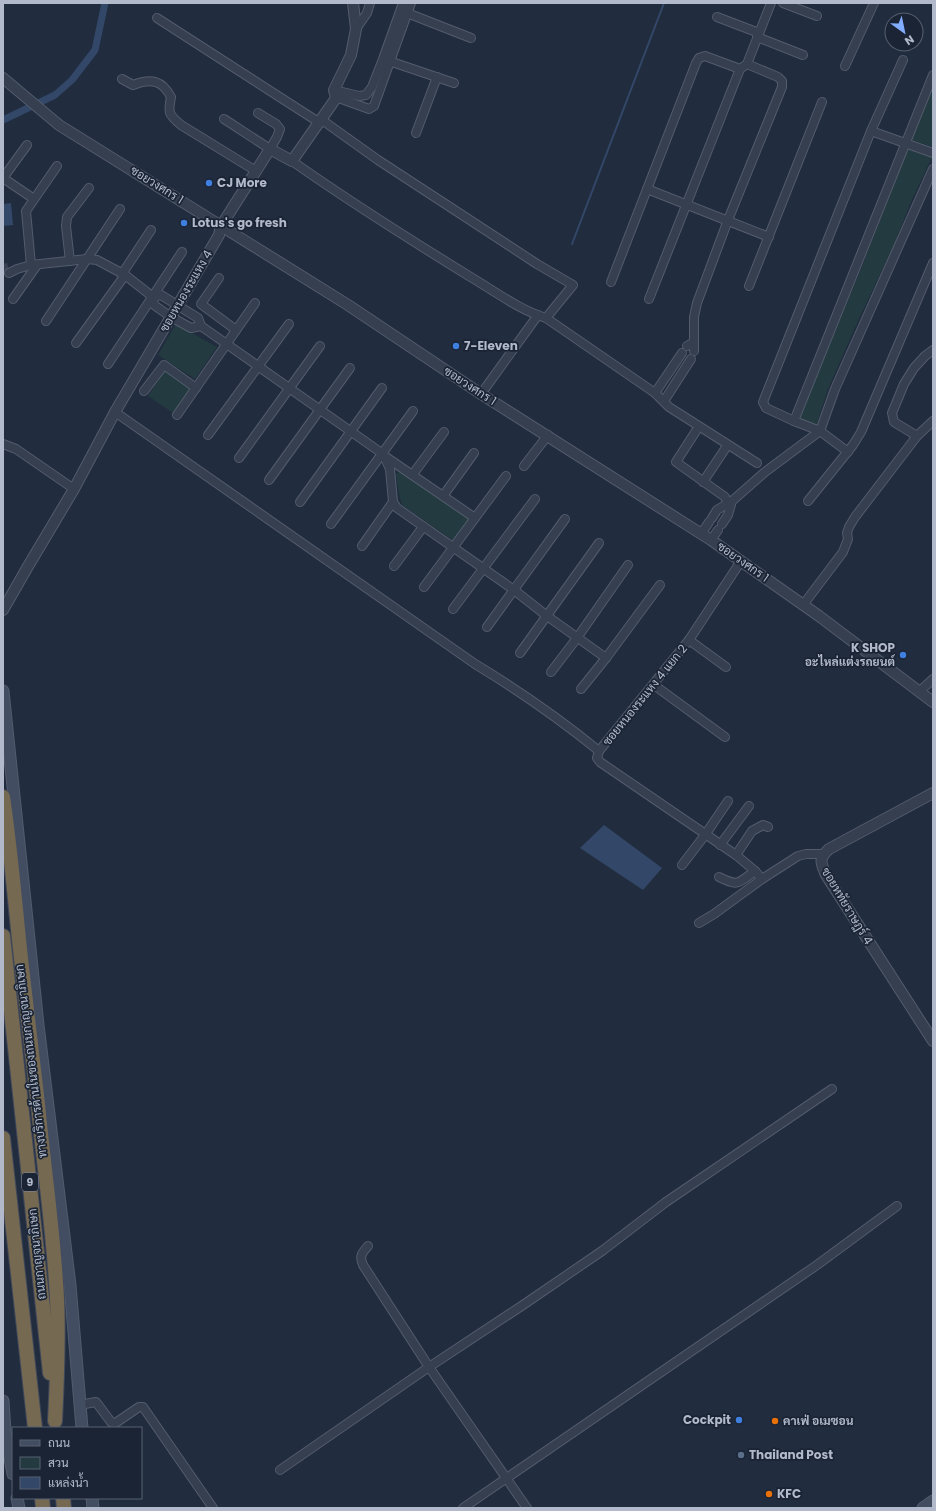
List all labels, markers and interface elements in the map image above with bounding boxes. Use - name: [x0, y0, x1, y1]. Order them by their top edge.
- north arrow: [884, 12, 924, 52]
- text: N: [902, 31, 917, 49]
- street label: ซอยวงศกร 1: [127, 161, 187, 208]
- place label: CJ More: [217, 174, 267, 191]
- marker: CJ More: [204, 178, 214, 188]
- place label: Lotus's go fresh: [192, 214, 287, 231]
- marker: Lotus's go fresh: [179, 218, 189, 228]
- street label: ซอยหนองระแหง 4: [155, 246, 216, 335]
- place label: 7-Eleven: [464, 337, 518, 354]
- marker: 7-Eleven: [451, 341, 461, 351]
- street label: ซอยวงศกร 1: [441, 362, 500, 409]
- street label: ซอยวงศกร 1: [714, 537, 773, 586]
- place label: K SHOP อะไหล่แต่งรถยนต์: [805, 639, 896, 670]
- street label: ซอยหนองระแหง 4 แยก 2: [598, 640, 691, 749]
- marker: K SHOP อะไหล่แต่งรถยนต์: [898, 650, 908, 660]
- street label: ซอยหทัยราษฎร์ 4: [818, 864, 877, 948]
- street label: ทางบริการด้านในของถนนกาญจนาภิเษก: [10, 963, 51, 1159]
- road number: 9: [22, 1173, 38, 1191]
- street label: ถนนกาญจนาภิเษก: [23, 1208, 50, 1300]
- place label: Cockpit: [683, 1411, 731, 1428]
- place label: คาเฟ่ อเมซอน: [783, 1412, 854, 1429]
- marker: Cockpit: [734, 1415, 744, 1425]
- marker: คาเฟ่ อเมซอน: [770, 1416, 780, 1426]
- legend: [12, 1427, 142, 1499]
- text: ถนน: [48, 1434, 71, 1451]
- place label: Thailand Post: [749, 1446, 833, 1463]
- marker: Thailand Post: [736, 1450, 746, 1460]
- text: สวน: [48, 1454, 69, 1471]
- text: แหล่งน้ำ: [48, 1472, 88, 1491]
- place label: KFC: [777, 1485, 801, 1502]
- marker: KFC: [764, 1489, 774, 1499]

